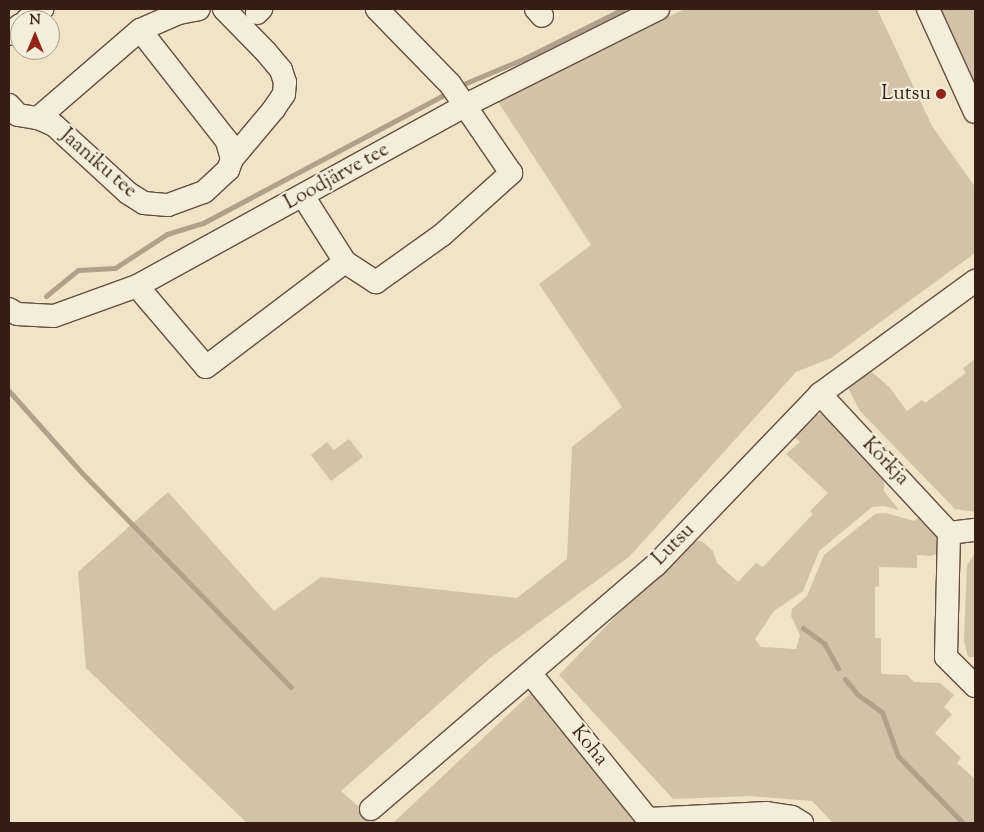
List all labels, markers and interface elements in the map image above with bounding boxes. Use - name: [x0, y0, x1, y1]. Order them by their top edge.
- north arrow: [10, 10, 60, 60]
- text: N: [29, 11, 41, 31]
- place label: Lutsu: [881, 82, 931, 106]
- marker: Lutsu: [935, 88, 947, 100]
- street label: Jaaniku tee: [55, 124, 141, 204]
- street label: Loodjärve tee: [280, 138, 394, 216]
- street label: Kõrkja: [856, 433, 914, 491]
- street label: Lutsu: [648, 519, 700, 571]
- street label: Koha: [565, 721, 613, 771]

